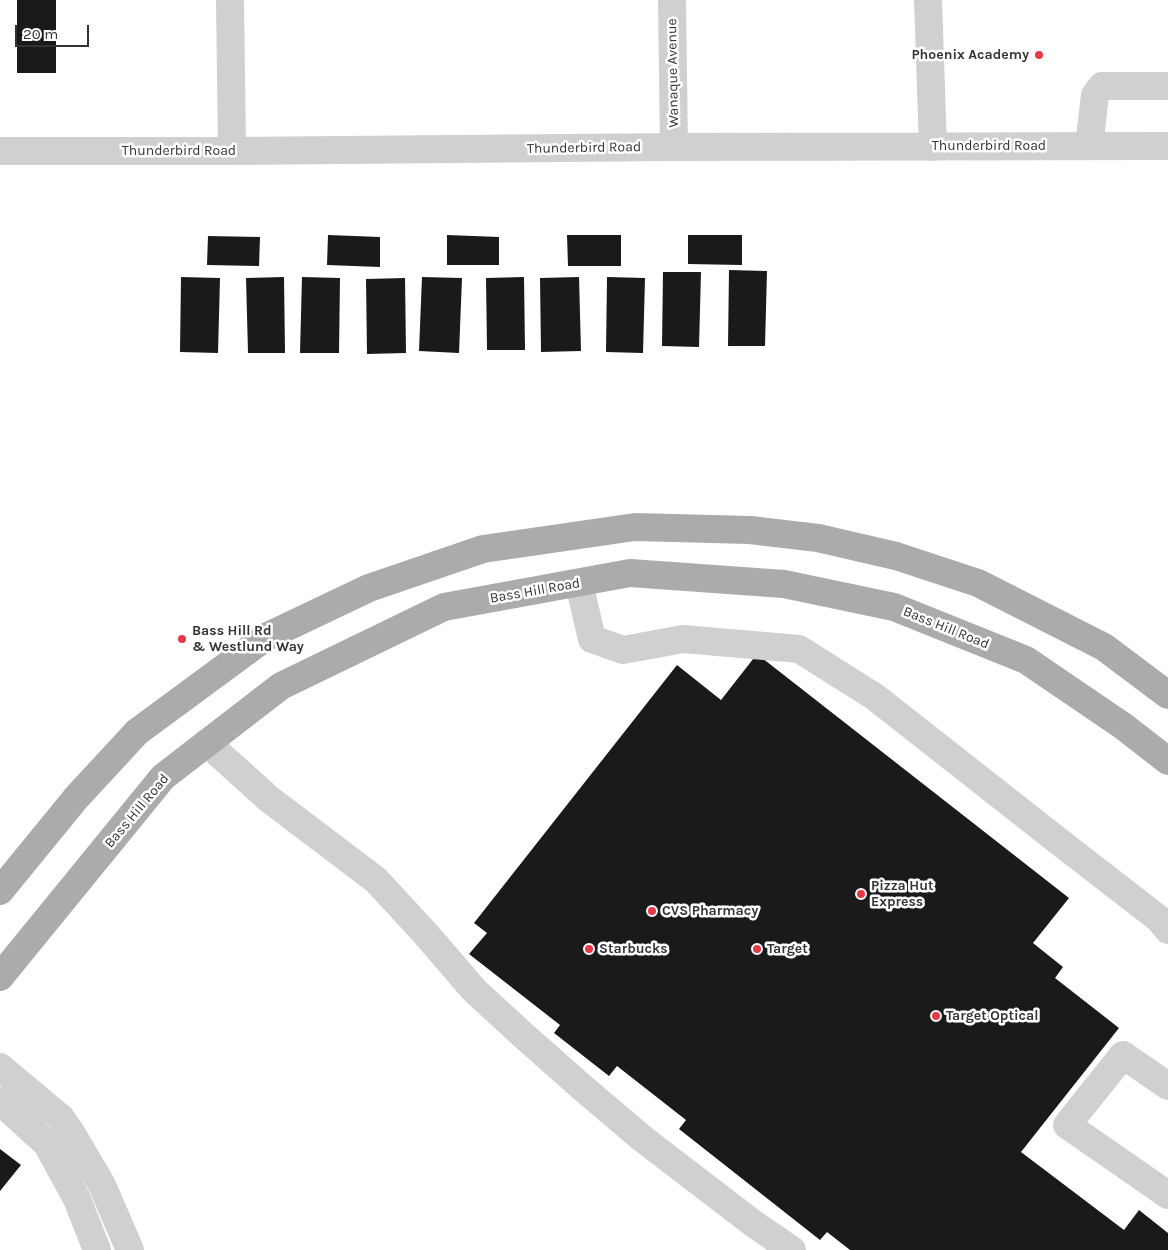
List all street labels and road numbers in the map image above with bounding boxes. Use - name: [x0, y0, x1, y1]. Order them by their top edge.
- street label: Wanaque Avenue: [664, 18, 682, 128]
- street label: Thunderbird Road: [932, 138, 1046, 154]
- street label: Thunderbird Road: [527, 139, 641, 157]
- street label: Thunderbird Road: [122, 143, 236, 159]
- street label: Bass Hill Road: [489, 575, 581, 607]
- street label: Bass Hill Road: [900, 603, 992, 653]
- street label: Bass Hill Road: [101, 771, 173, 851]

